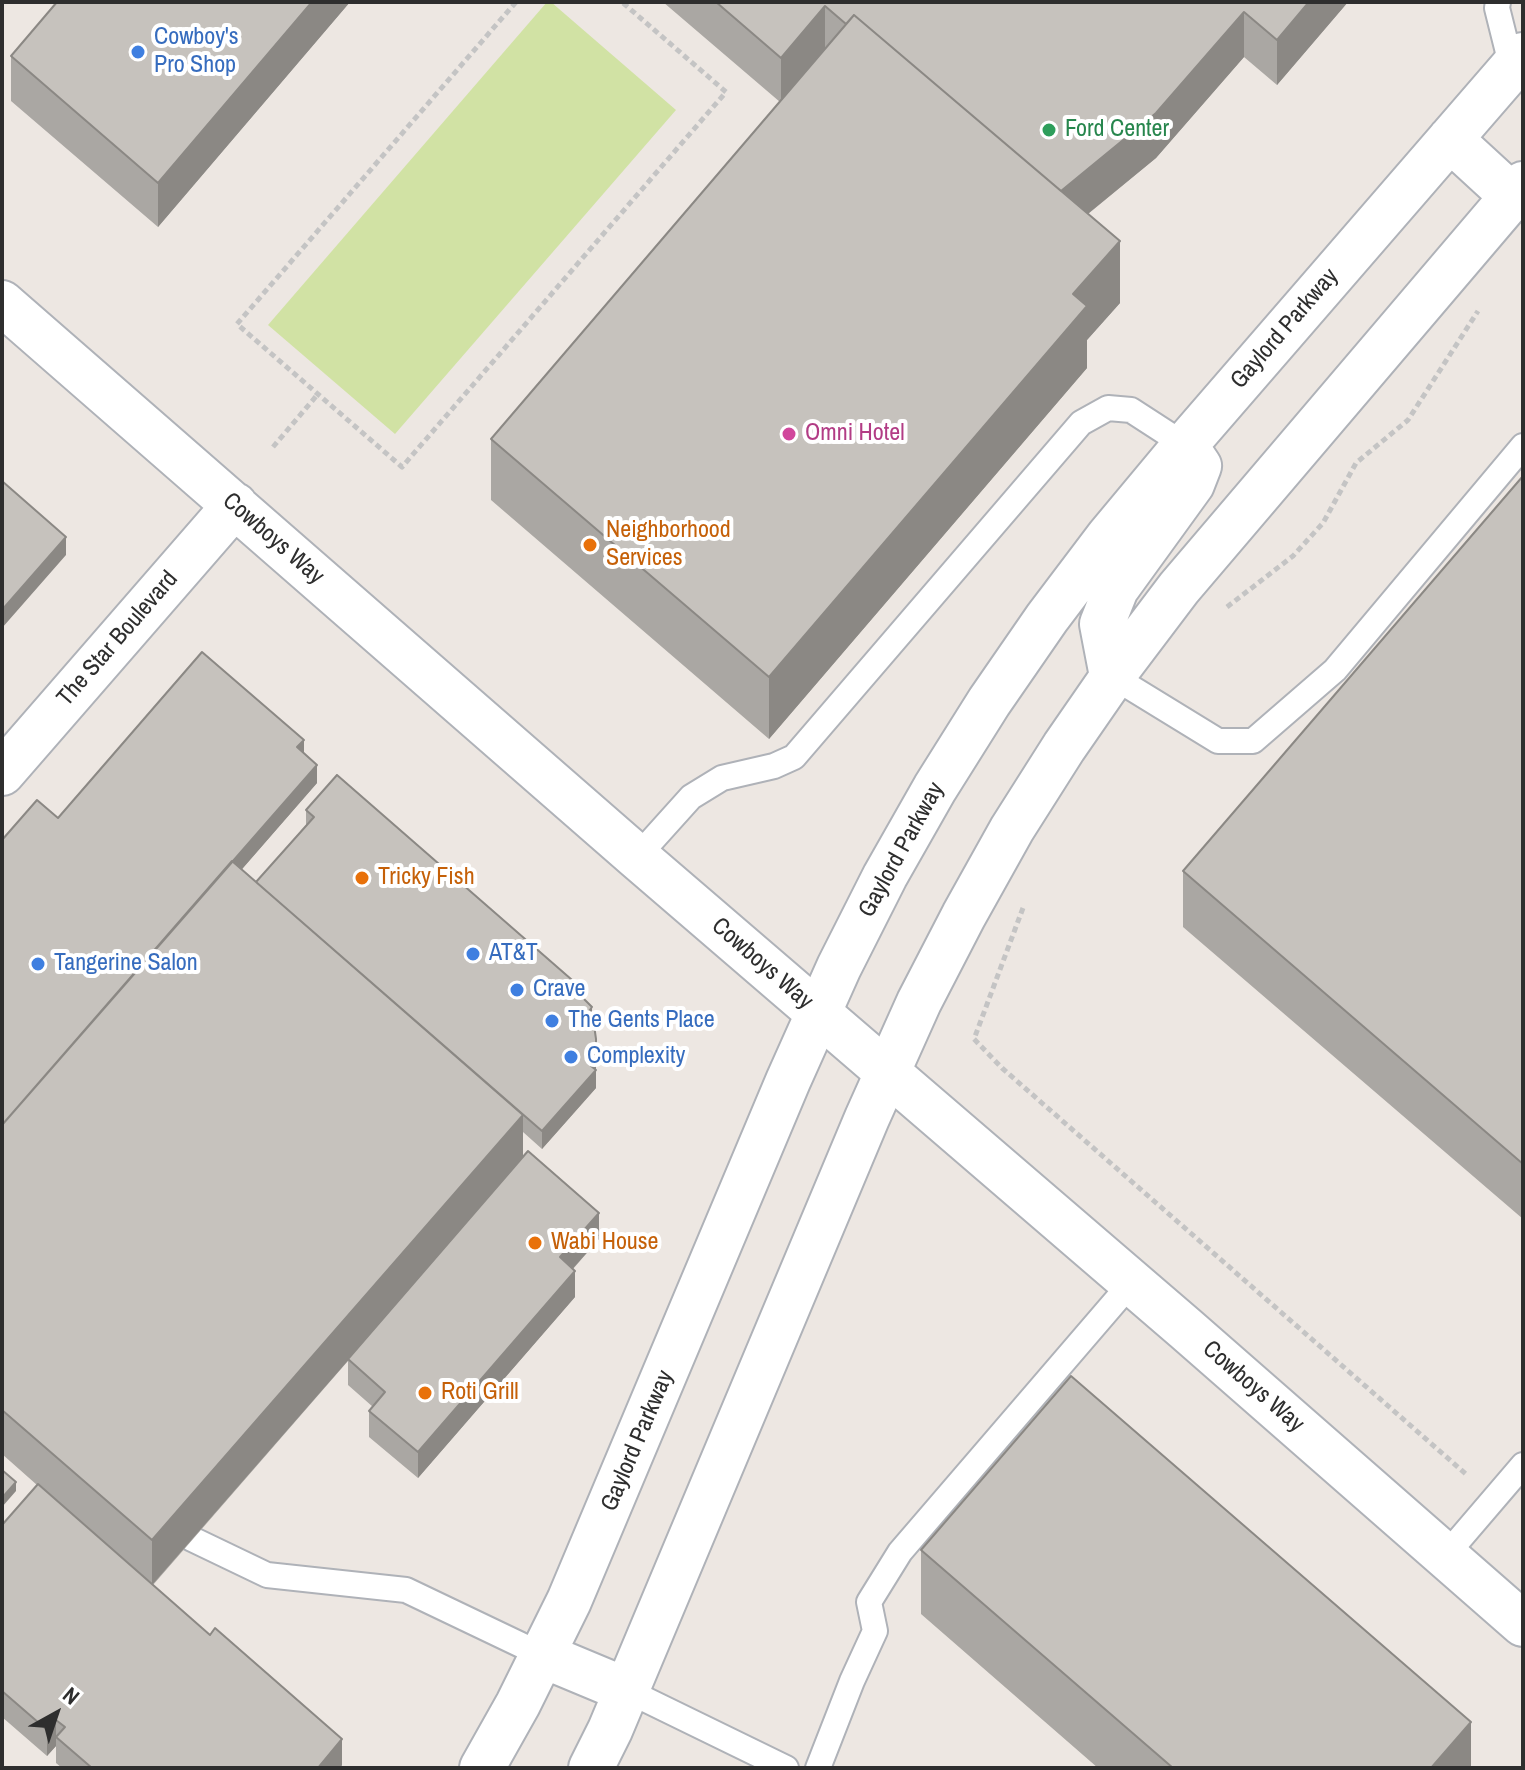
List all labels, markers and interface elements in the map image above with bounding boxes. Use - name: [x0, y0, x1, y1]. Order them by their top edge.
- place label: Cowboy's Pro Shop: [154, 24, 239, 80]
- marker: Cowboy's Pro Shop: [129, 43, 147, 61]
- place label: Ford Center: [1065, 116, 1169, 144]
- marker: Ford Center: [1040, 121, 1058, 139]
- street label: Gaylord Parkway: [1225, 263, 1345, 395]
- place label: Omni Hotel: [805, 420, 905, 448]
- marker: Omni Hotel: [780, 425, 798, 443]
- street label: Cowboys Way: [216, 487, 330, 591]
- place label: Neighborhood Services: [606, 517, 731, 573]
- marker: Neighborhood Services: [581, 536, 599, 554]
- street label: The Star Boulevard: [52, 566, 184, 712]
- street label: Gaylord Parkway: [853, 777, 951, 923]
- place label: Tricky Fish: [378, 864, 475, 892]
- marker: Tricky Fish: [353, 869, 371, 887]
- street label: Cowboys Way: [705, 912, 819, 1016]
- place label: AT&T: [489, 940, 538, 968]
- marker: AT&T: [464, 945, 482, 963]
- place label: Tangerine Salon: [54, 950, 198, 978]
- marker: Tangerine Salon: [29, 955, 47, 973]
- place label: Crave: [533, 976, 585, 1004]
- marker: Crave: [508, 981, 526, 999]
- place label: The Gents Place: [568, 1007, 715, 1035]
- marker: The Gents Place: [543, 1012, 561, 1030]
- place label: Complexity: [587, 1043, 685, 1071]
- marker: Complexity: [562, 1048, 580, 1066]
- place label: Wabi House: [551, 1229, 659, 1257]
- marker: Wabi House: [526, 1234, 544, 1252]
- street label: Cowboys Way: [1196, 1335, 1310, 1439]
- street label: Gaylord Parkway: [595, 1366, 681, 1516]
- place label: Roti Grill: [441, 1379, 519, 1407]
- marker: Roti Grill: [416, 1384, 434, 1402]
- north arrow: [16, 1674, 96, 1754]
- text: N: [57, 1680, 86, 1711]

